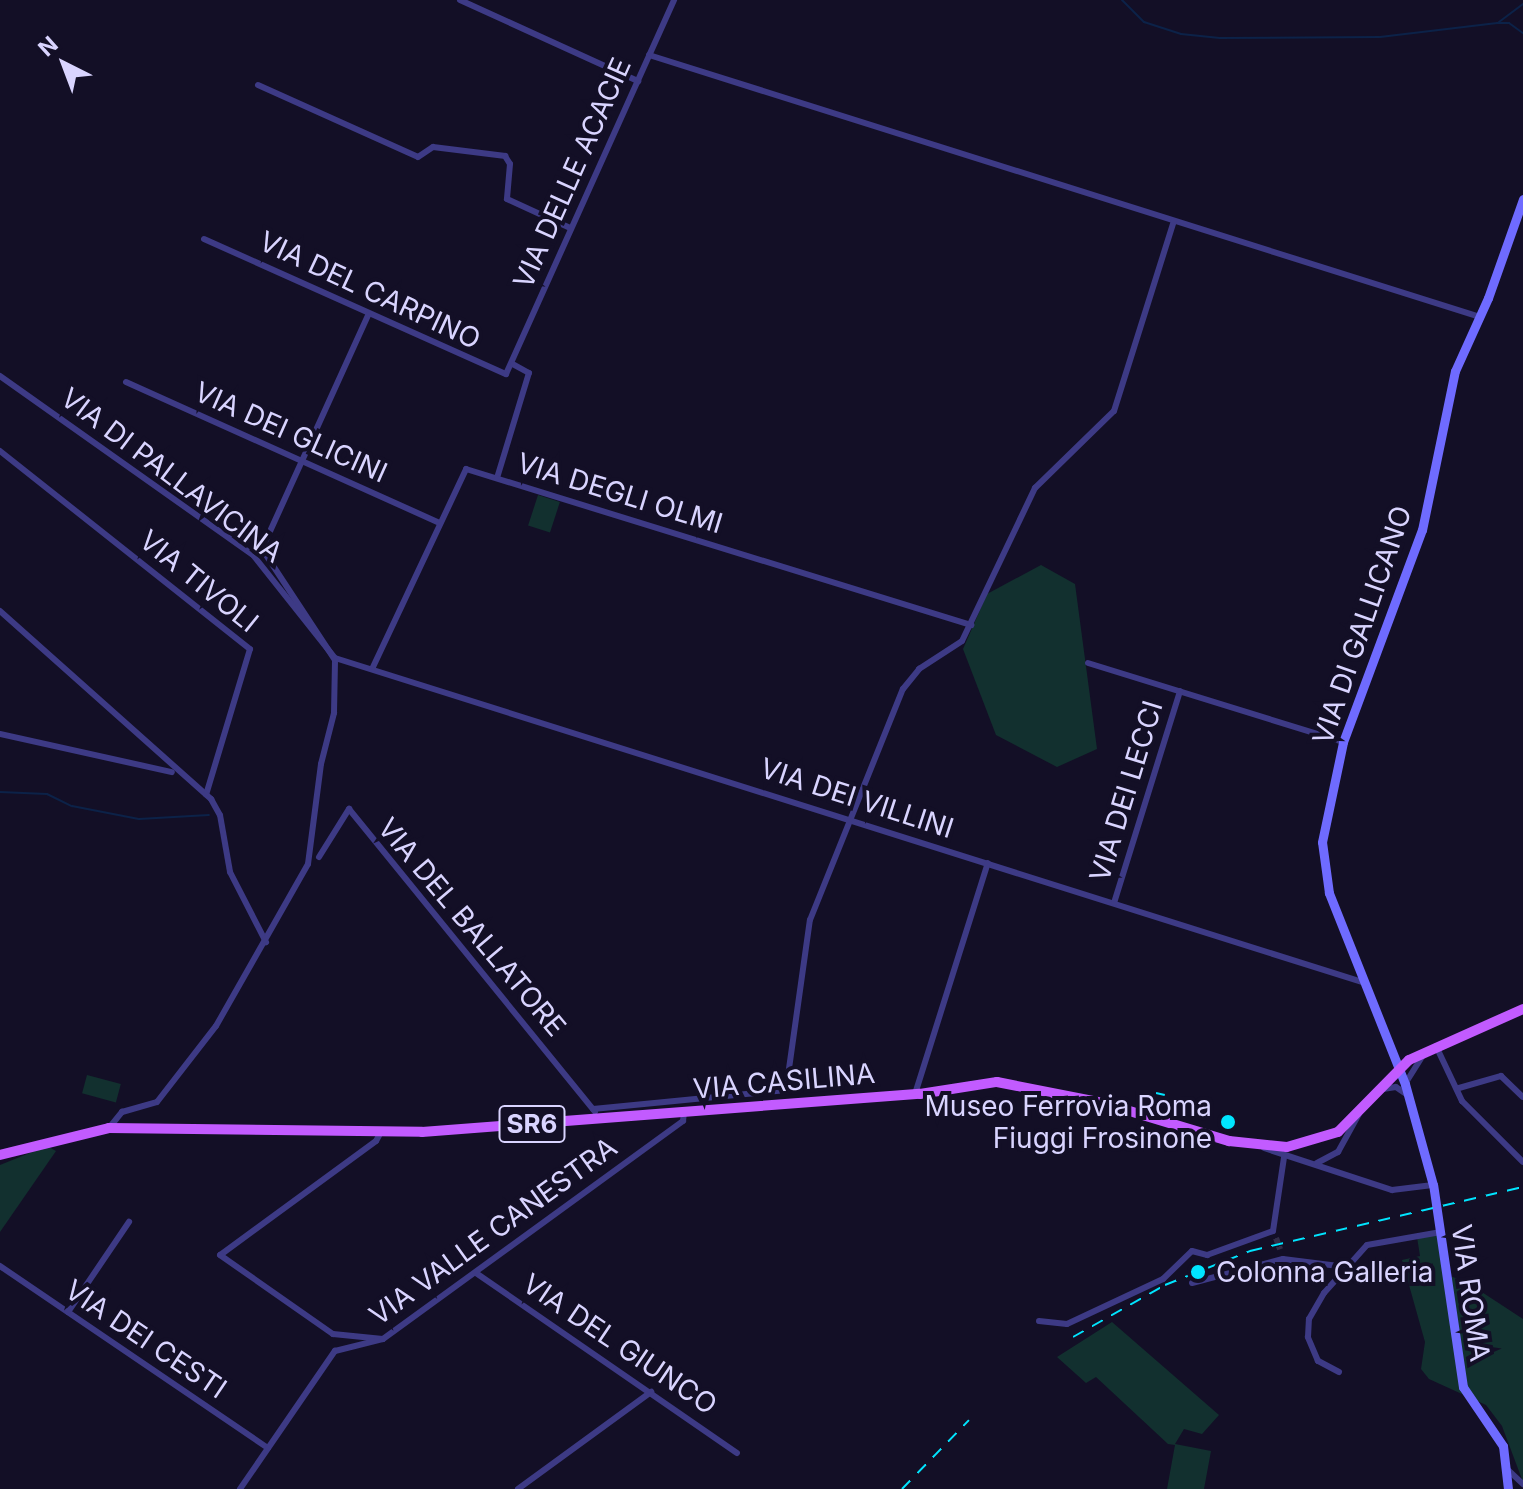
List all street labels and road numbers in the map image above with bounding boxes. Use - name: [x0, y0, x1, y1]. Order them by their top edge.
- street label: VIA DELLE ACACIE: [506, 52, 638, 294]
- street label: VIA DEL CARPINO: [254, 224, 486, 356]
- street label: VIA DEI GLICINI: [189, 374, 393, 490]
- street label: VIA DI PALLAVICINA: [54, 381, 290, 569]
- street label: VIA DEGLI OLMI: [513, 446, 727, 540]
- street label: VIA DI GALLICANO: [1305, 501, 1419, 749]
- street label: VIA TIVOLI: [133, 523, 265, 639]
- street label: VIA DEI LECCI: [1083, 696, 1169, 886]
- street label: VIA DEI VILLINI: [756, 751, 958, 845]
- street label: VIA DEL BALLATORE: [371, 811, 573, 1043]
- street label: VIA CASILINA: [692, 1056, 876, 1106]
- road number: SR6: [498, 1102, 566, 1146]
- street label: VIA VALLE CANESTRA: [363, 1130, 623, 1332]
- street label: VIA ROMA: [1445, 1222, 1497, 1364]
- street label: VIA DEL GIUNCO: [517, 1267, 723, 1421]
- street label: VIA DEI CESTI: [59, 1273, 233, 1405]

